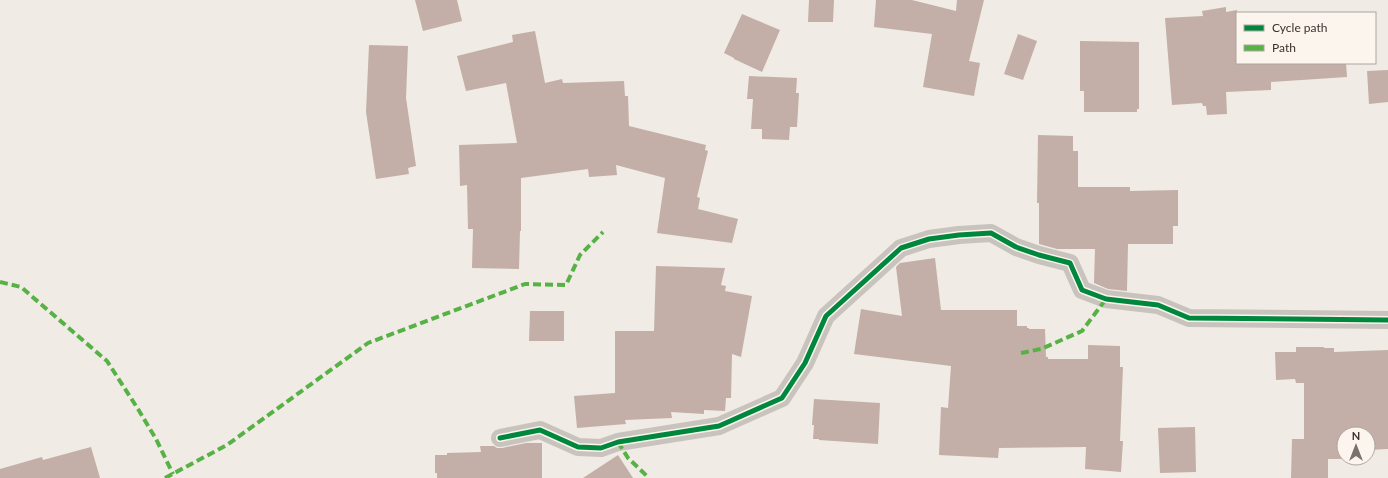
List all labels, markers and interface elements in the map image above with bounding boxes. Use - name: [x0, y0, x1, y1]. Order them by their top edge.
- legend: [1236, 12, 1376, 64]
- text: Cycle path: [1272, 20, 1327, 35]
- text: Path: [1272, 40, 1296, 55]
- north arrow: [1336, 426, 1376, 466]
- text: N: [1352, 429, 1360, 442]

